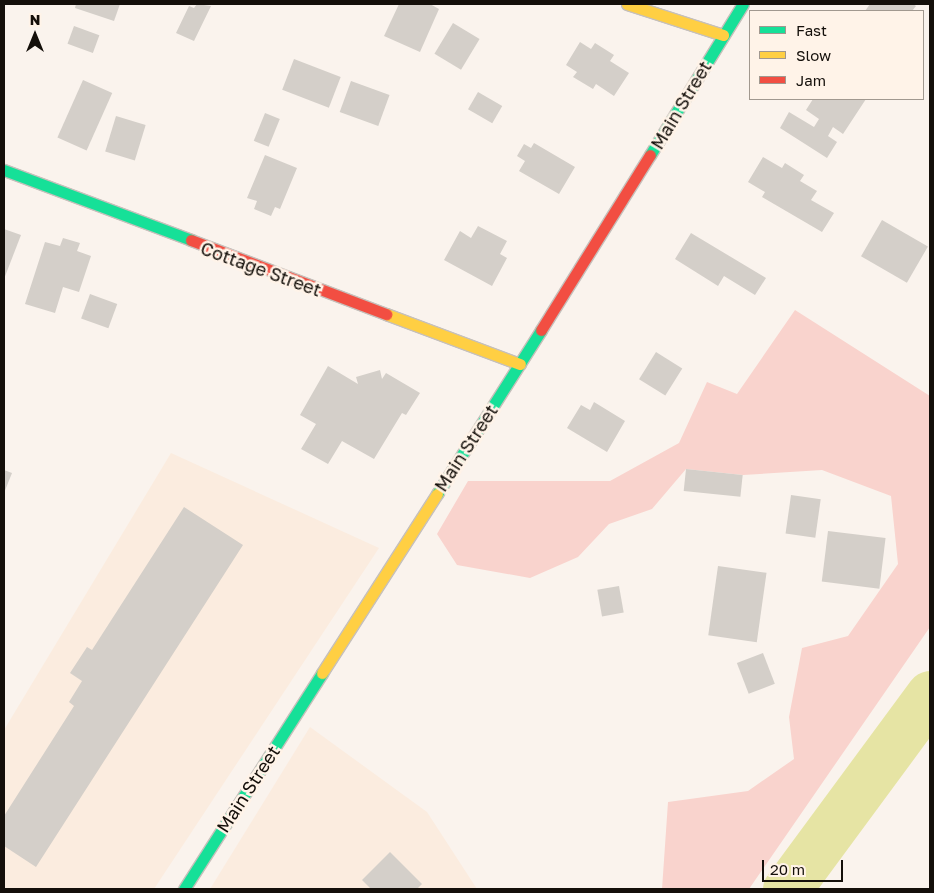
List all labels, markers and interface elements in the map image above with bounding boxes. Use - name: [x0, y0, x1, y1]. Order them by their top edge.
- north arrow: [10, 10, 60, 60]
- legend: [749, 10, 924, 100]
- text: N: [30, 11, 40, 28]
- text: Fast: [796, 21, 827, 39]
- text: Slow: [796, 46, 831, 64]
- street label: Main Street: [646, 57, 716, 153]
- text: Jam: [796, 71, 826, 89]
- street label: Cottage Street: [198, 237, 324, 301]
- street label: Main Street: [430, 400, 502, 496]
- street label: Main Street: [212, 741, 284, 837]
- scale bar: [764, 850, 845, 882]
- text: 20 m: [770, 860, 805, 878]

